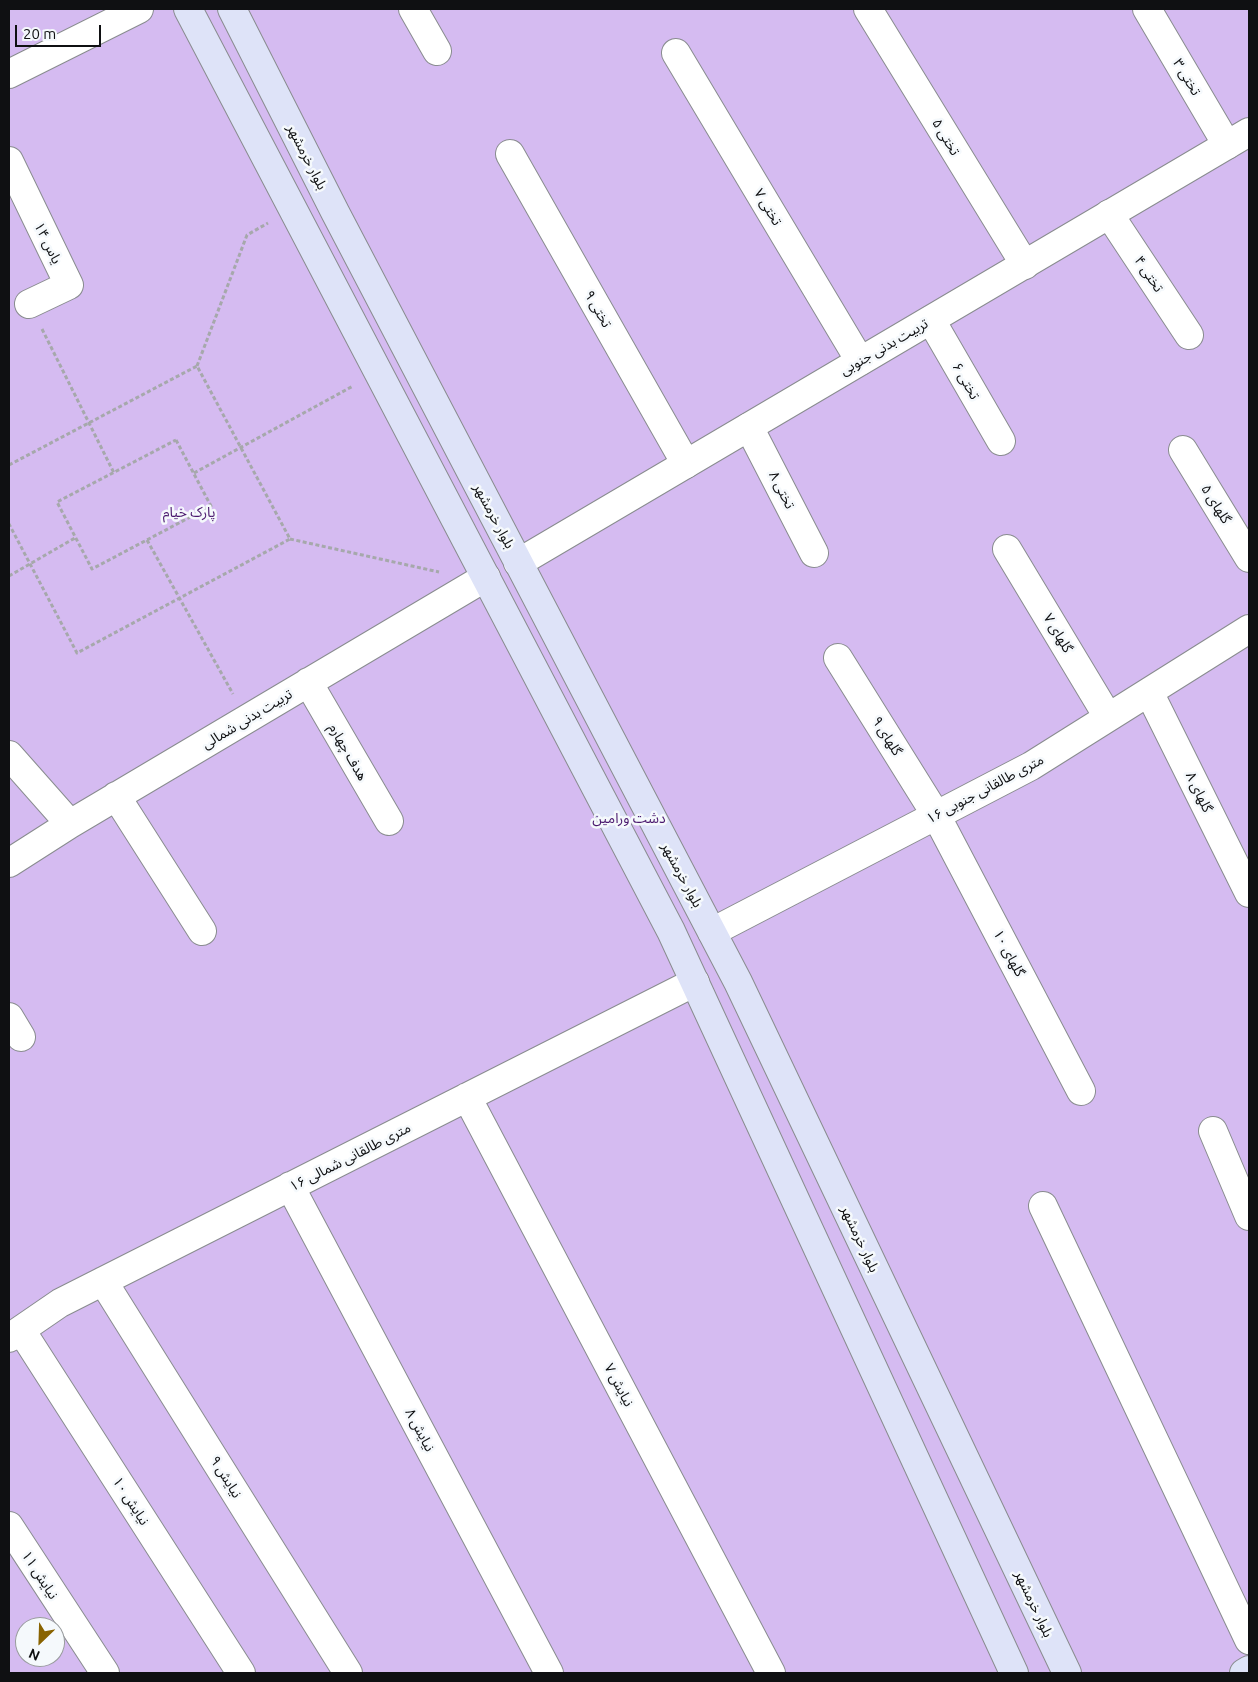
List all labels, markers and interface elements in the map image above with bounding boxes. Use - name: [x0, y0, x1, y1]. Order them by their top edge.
- scale bar: [18, 15, 104, 47]
- text: 20 m: [23, 25, 56, 42]
- street label: تختی ۳: [1170, 56, 1204, 98]
- street label: تختی ۵: [929, 116, 963, 158]
- street label: بلوار خرمشهر: [283, 121, 331, 193]
- street label: تختی ۷: [751, 186, 785, 228]
- street label: یاس ۱۴: [31, 219, 65, 267]
- street label: تختی ۴: [1131, 253, 1167, 295]
- street label: تختی ۹: [581, 288, 615, 330]
- street label: تربیت بدنی جنوبی: [837, 315, 931, 379]
- street label: تختی ۶: [949, 360, 983, 402]
- street label: تختی ۸: [765, 468, 799, 512]
- street label: بلوار خرمشهر: [470, 481, 518, 551]
- street label: گلهای ۵: [1197, 481, 1235, 527]
- park label: پارک خیام: [163, 504, 215, 520]
- street label: گلهای ۷: [1040, 610, 1076, 656]
- street label: تربیت بدنی شمالی: [199, 685, 295, 753]
- street label: گلهای ۹: [868, 713, 906, 759]
- street label: هدف چهارم: [325, 720, 371, 784]
- street label: ۱۶ متری طالقانی جنوبی: [923, 751, 1047, 827]
- street label: گلهای ۸: [1182, 769, 1216, 815]
- park label: دشت ورامین: [592, 810, 666, 826]
- street label: بلوار خرمشهر: [658, 840, 706, 910]
- street label: گلهای ۱۰: [990, 927, 1028, 979]
- street label: ۱۶ متری طالقانی شمالی: [287, 1119, 413, 1195]
- street label: بلوار خرمشهر: [837, 1203, 883, 1275]
- street label: نیایش ۷: [601, 1361, 637, 1409]
- street label: نیایش ۸: [402, 1406, 438, 1454]
- street label: نیایش ۹: [207, 1453, 245, 1501]
- street label: نیایش ۱۰: [109, 1474, 153, 1528]
- street label: نیایش ۱۱: [18, 1548, 62, 1602]
- street label: بلوار خرمشهر: [1011, 1568, 1057, 1640]
- north arrow: [15, 1617, 65, 1667]
- text: N: [26, 1645, 42, 1664]

